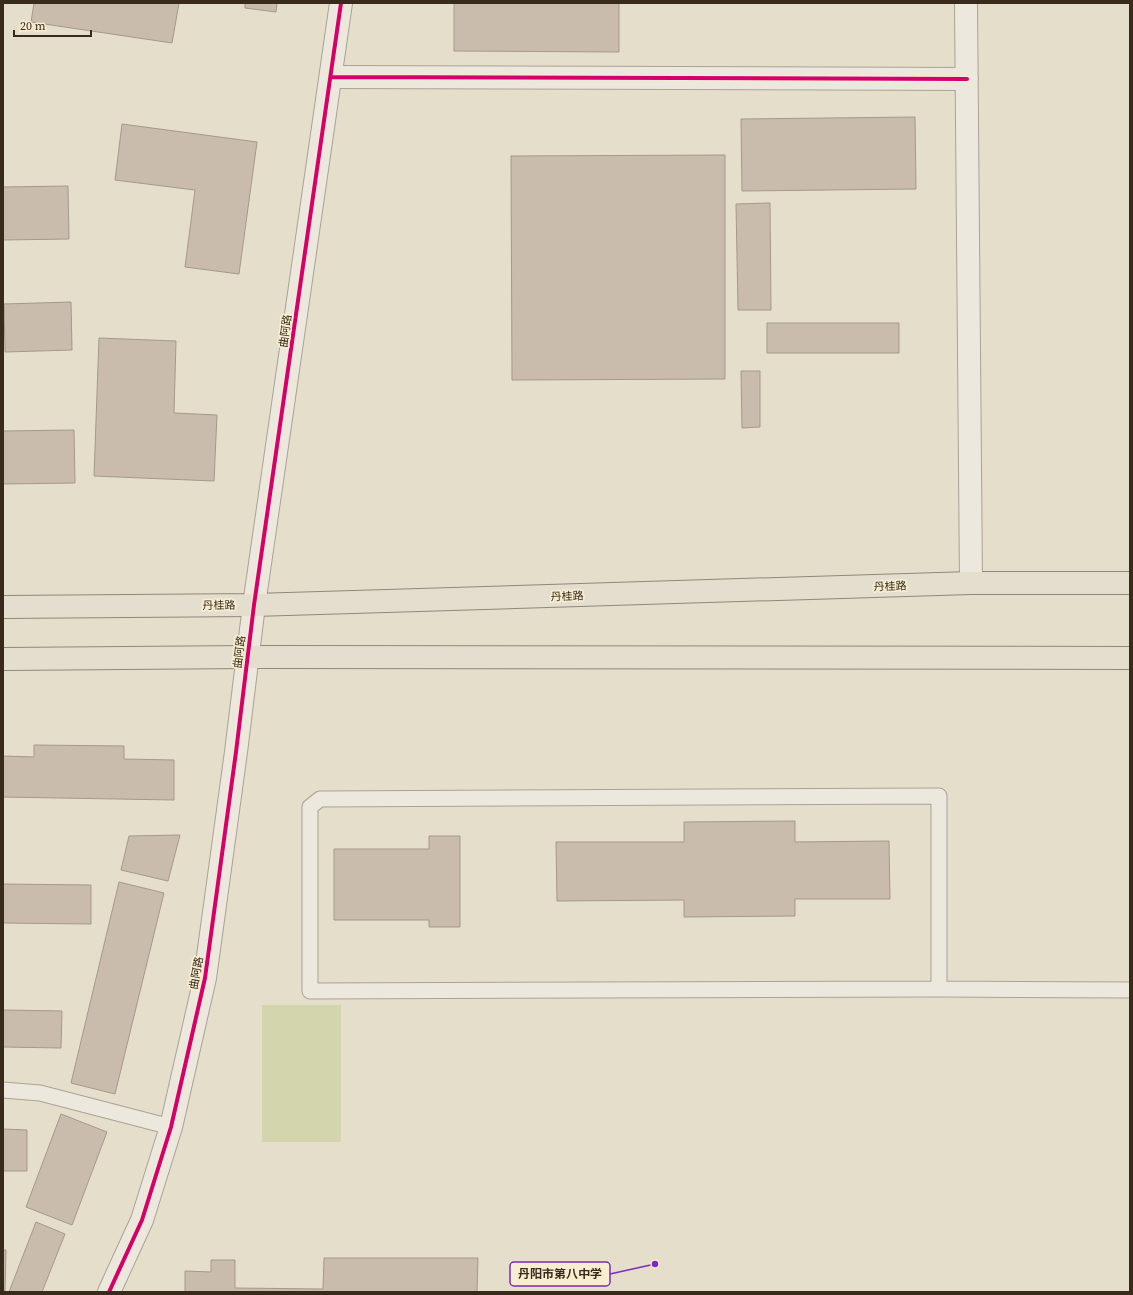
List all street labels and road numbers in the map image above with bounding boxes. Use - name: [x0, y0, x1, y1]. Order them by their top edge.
- street label: 曲阿路: [276, 314, 295, 348]
- street label: 丹桂路: [873, 578, 907, 595]
- street label: 丹桂路: [550, 588, 584, 605]
- street label: 丹桂路: [202, 598, 236, 613]
- street label: 曲阿路: [230, 635, 249, 669]
- street label: 曲阿路: [186, 956, 207, 991]

